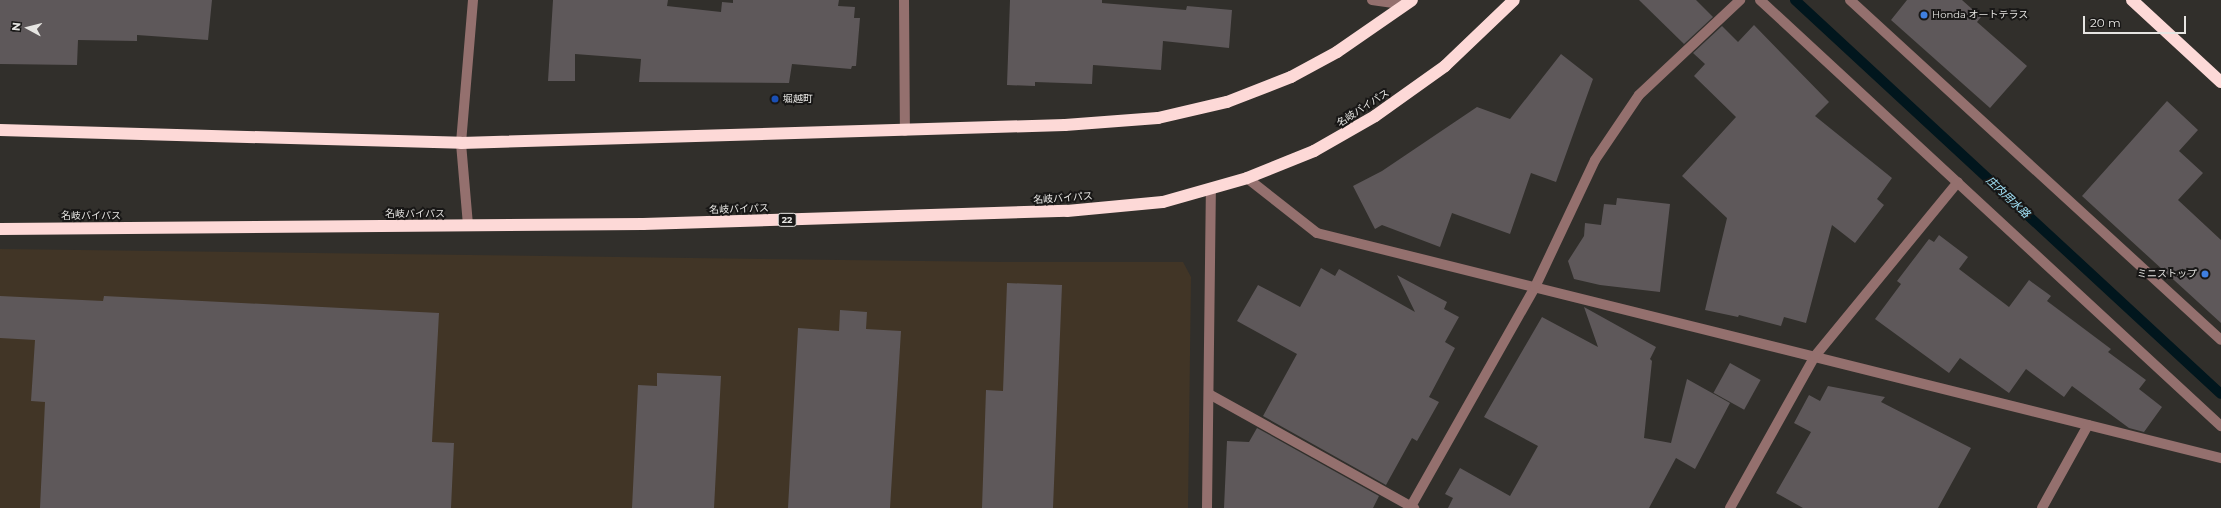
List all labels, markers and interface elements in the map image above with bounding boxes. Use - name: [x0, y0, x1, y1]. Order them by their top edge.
- north arrow: [8, 8, 48, 48]
- scale bar: [2085, 8, 2188, 34]
- place label: Honda オートテラス: [1932, 9, 2028, 21]
- marker: Honda オートテラス: [1919, 10, 1929, 20]
- text: 20 m: [2090, 15, 2121, 30]
- text: N: [9, 21, 24, 32]
- street label: 名岐バイパス: [1335, 87, 1391, 129]
- place label: 堀越町: [783, 93, 813, 105]
- marker: 堀越町: [770, 94, 780, 104]
- water label: 庄内用水路: [1983, 173, 2033, 221]
- street label: 名岐バイパス: [1033, 190, 1093, 206]
- street label: 名岐バイパス: [709, 202, 769, 216]
- street label: 名岐バイパス: [385, 208, 445, 220]
- street label: 名岐バイパス: [61, 210, 121, 222]
- road number: 22: [777, 213, 797, 227]
- place label: ミニストップ: [2137, 268, 2197, 280]
- marker: ミニストップ: [2200, 269, 2210, 279]

